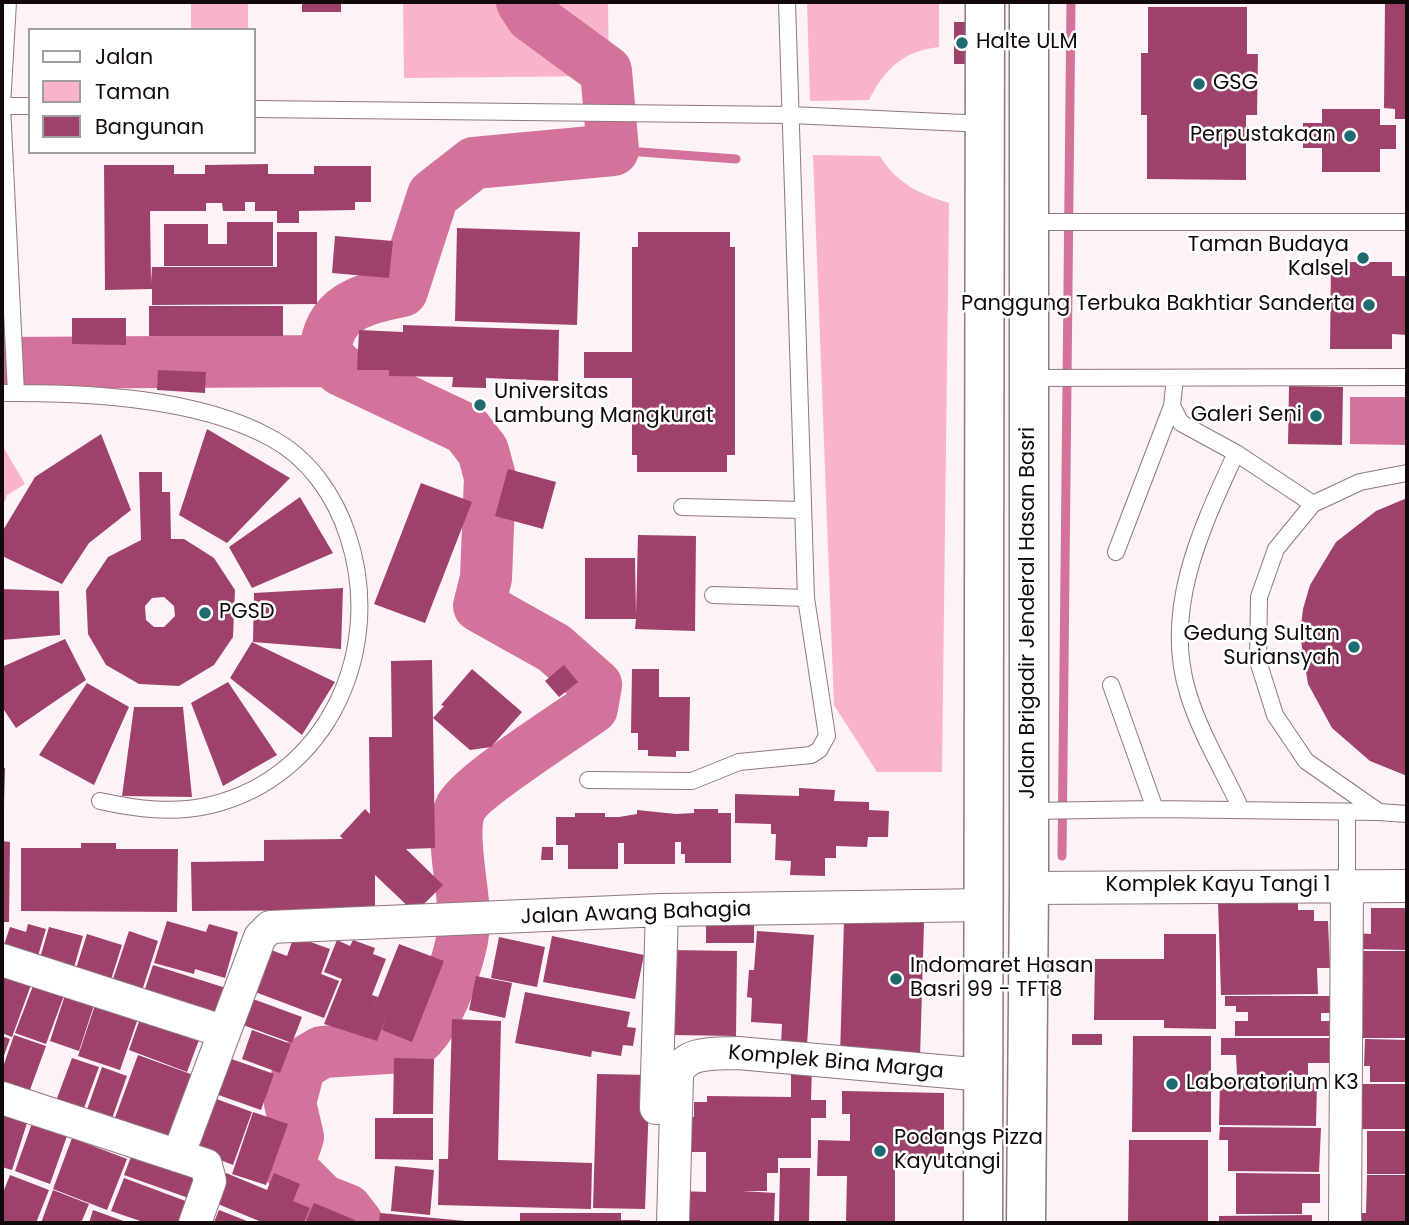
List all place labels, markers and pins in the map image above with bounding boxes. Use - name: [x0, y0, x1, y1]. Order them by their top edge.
- place label: Halte ULM: [976, 30, 1077, 56]
- marker: Halte ULM: [954, 35, 970, 51]
- place label: GSG: [1213, 71, 1258, 97]
- marker: GSG: [1191, 76, 1207, 92]
- place label: Perpustakaan: [1190, 123, 1336, 149]
- marker: Perpustakaan: [1342, 128, 1358, 144]
- place label: Taman Budaya Kalsel: [1188, 233, 1349, 283]
- marker: Taman Budaya Kalsel: [1355, 250, 1371, 266]
- place label: Panggung Terbuka Bakhtiar Sanderta: [961, 292, 1355, 318]
- marker: Panggung Terbuka Bakhtiar Sanderta: [1361, 297, 1377, 313]
- place label: Universitas Lambung Mangkurat: [494, 380, 714, 430]
- marker: Universitas Lambung Mangkurat: [472, 397, 488, 413]
- place label: Galeri Seni: [1191, 403, 1302, 429]
- marker: Galeri Seni: [1308, 408, 1324, 424]
- place label: PGSD: [219, 600, 275, 626]
- marker: PGSD: [197, 605, 213, 621]
- place label: Gedung Sultan Suriansyah: [1184, 622, 1340, 672]
- marker: Gedung Sultan Suriansyah: [1346, 639, 1362, 655]
- place label: Indomaret Hasan Basri 99 - TFT8: [910, 954, 1093, 1004]
- marker: Indomaret Hasan Basri 99 - TFT8: [888, 971, 904, 987]
- place label: Laboratorium K3: [1186, 1071, 1359, 1097]
- marker: Laboratorium K3: [1164, 1076, 1180, 1092]
- place label: Podangs Pizza Kayutangi: [894, 1126, 1043, 1176]
- marker: Podangs Pizza Kayutangi: [872, 1143, 888, 1159]

